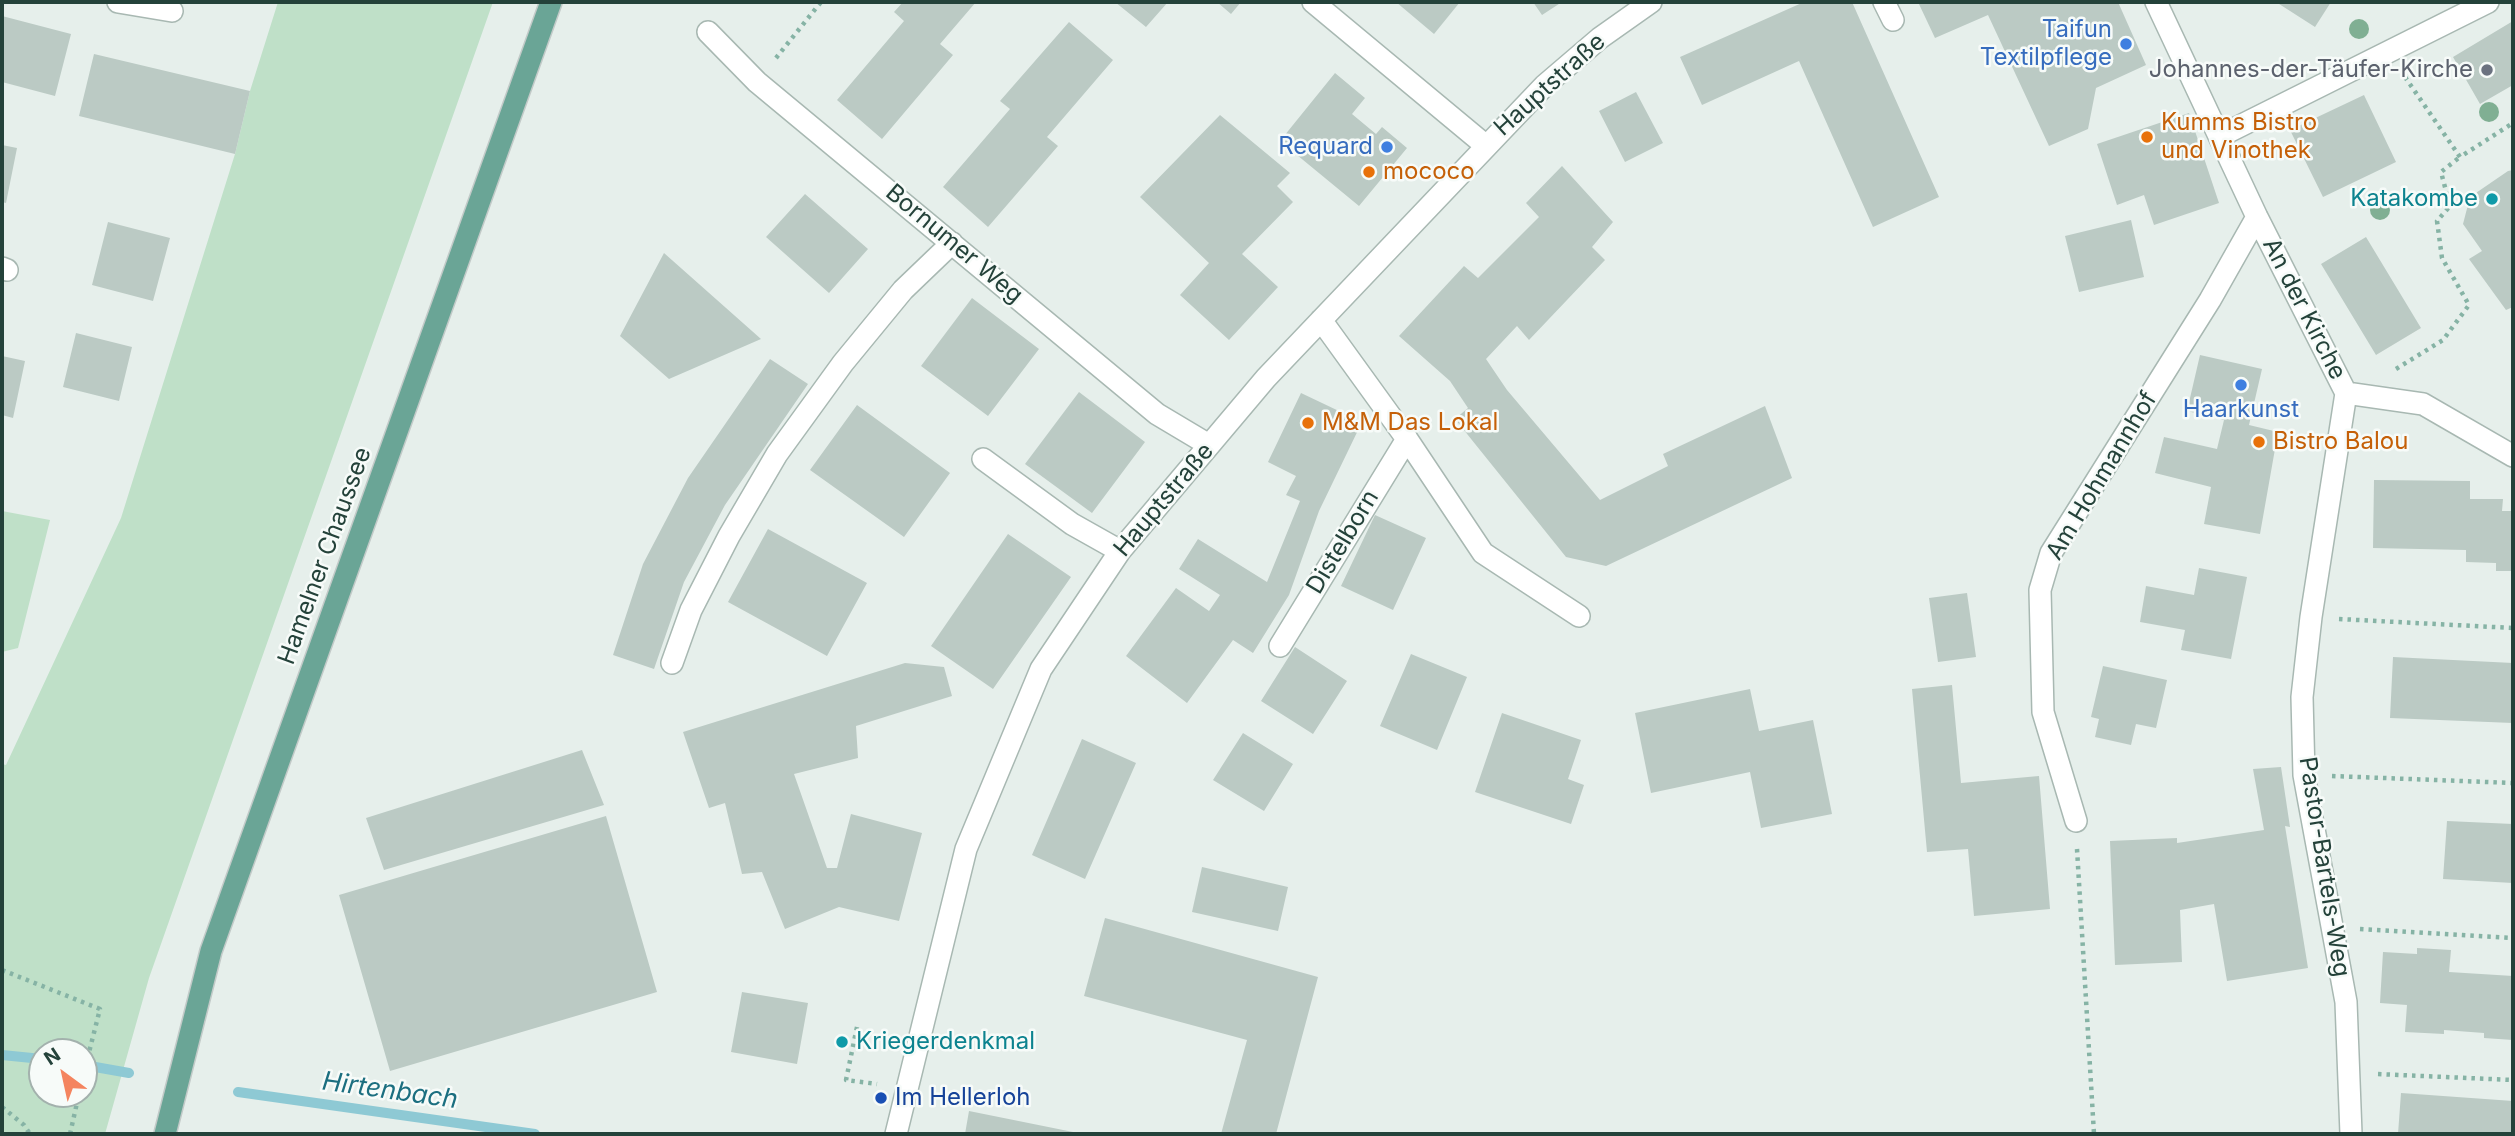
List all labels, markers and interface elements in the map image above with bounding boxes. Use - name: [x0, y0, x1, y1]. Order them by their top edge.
- place label: Taifun Textilpflege: [1980, 16, 2112, 72]
- street label: Hauptstraße: [1488, 28, 1612, 142]
- marker: Taifun Textilpflege: [2118, 36, 2134, 52]
- place label: Johannes-der-Täufer-Kirche: [2149, 56, 2473, 84]
- marker: Johannes-der-Täufer-Kirche: [2479, 62, 2495, 78]
- place label: Kumms Bistro und Vinothek: [2161, 109, 2317, 165]
- marker: Kumms Bistro und Vinothek: [2139, 129, 2155, 145]
- place label: Requard: [1278, 133, 1373, 161]
- marker: Requard: [1379, 139, 1395, 155]
- place label: mococo: [1383, 158, 1475, 186]
- marker: mococo: [1361, 164, 1377, 180]
- street label: Bornumer Weg: [880, 178, 1028, 310]
- place label: Katakombe: [2350, 185, 2478, 213]
- marker: Katakombe: [2484, 191, 2500, 207]
- street label: An der Kirche: [2256, 233, 2352, 385]
- marker: Haarkunst: [2233, 377, 2249, 393]
- street label: Am Hohmannhof: [2040, 387, 2164, 565]
- place label: Haarkunst: [2183, 396, 2299, 424]
- place label: M&M Das Lokal: [1322, 409, 1498, 437]
- marker: M&M Das Lokal: [1300, 415, 1316, 431]
- place label: Bistro Balou: [2273, 428, 2408, 456]
- marker: Bistro Balou: [2251, 434, 2267, 450]
- street label: Hauptstraße: [1108, 437, 1220, 563]
- street label: Hamelner Chaussee: [272, 444, 378, 668]
- street label: Distelborn: [1301, 485, 1385, 599]
- street label: Pastor-Bartels-Weg: [2292, 755, 2356, 979]
- place label: Kriegerdenkmal: [856, 1028, 1035, 1056]
- marker: Kriegerdenkmal: [834, 1034, 850, 1050]
- north arrow: [28, 1038, 98, 1108]
- text: N: [40, 1043, 65, 1070]
- water label: Hirtenbach: [320, 1066, 460, 1116]
- place label: Im Hellerloh: [895, 1084, 1030, 1112]
- marker: Im Hellerloh: [873, 1090, 889, 1106]

